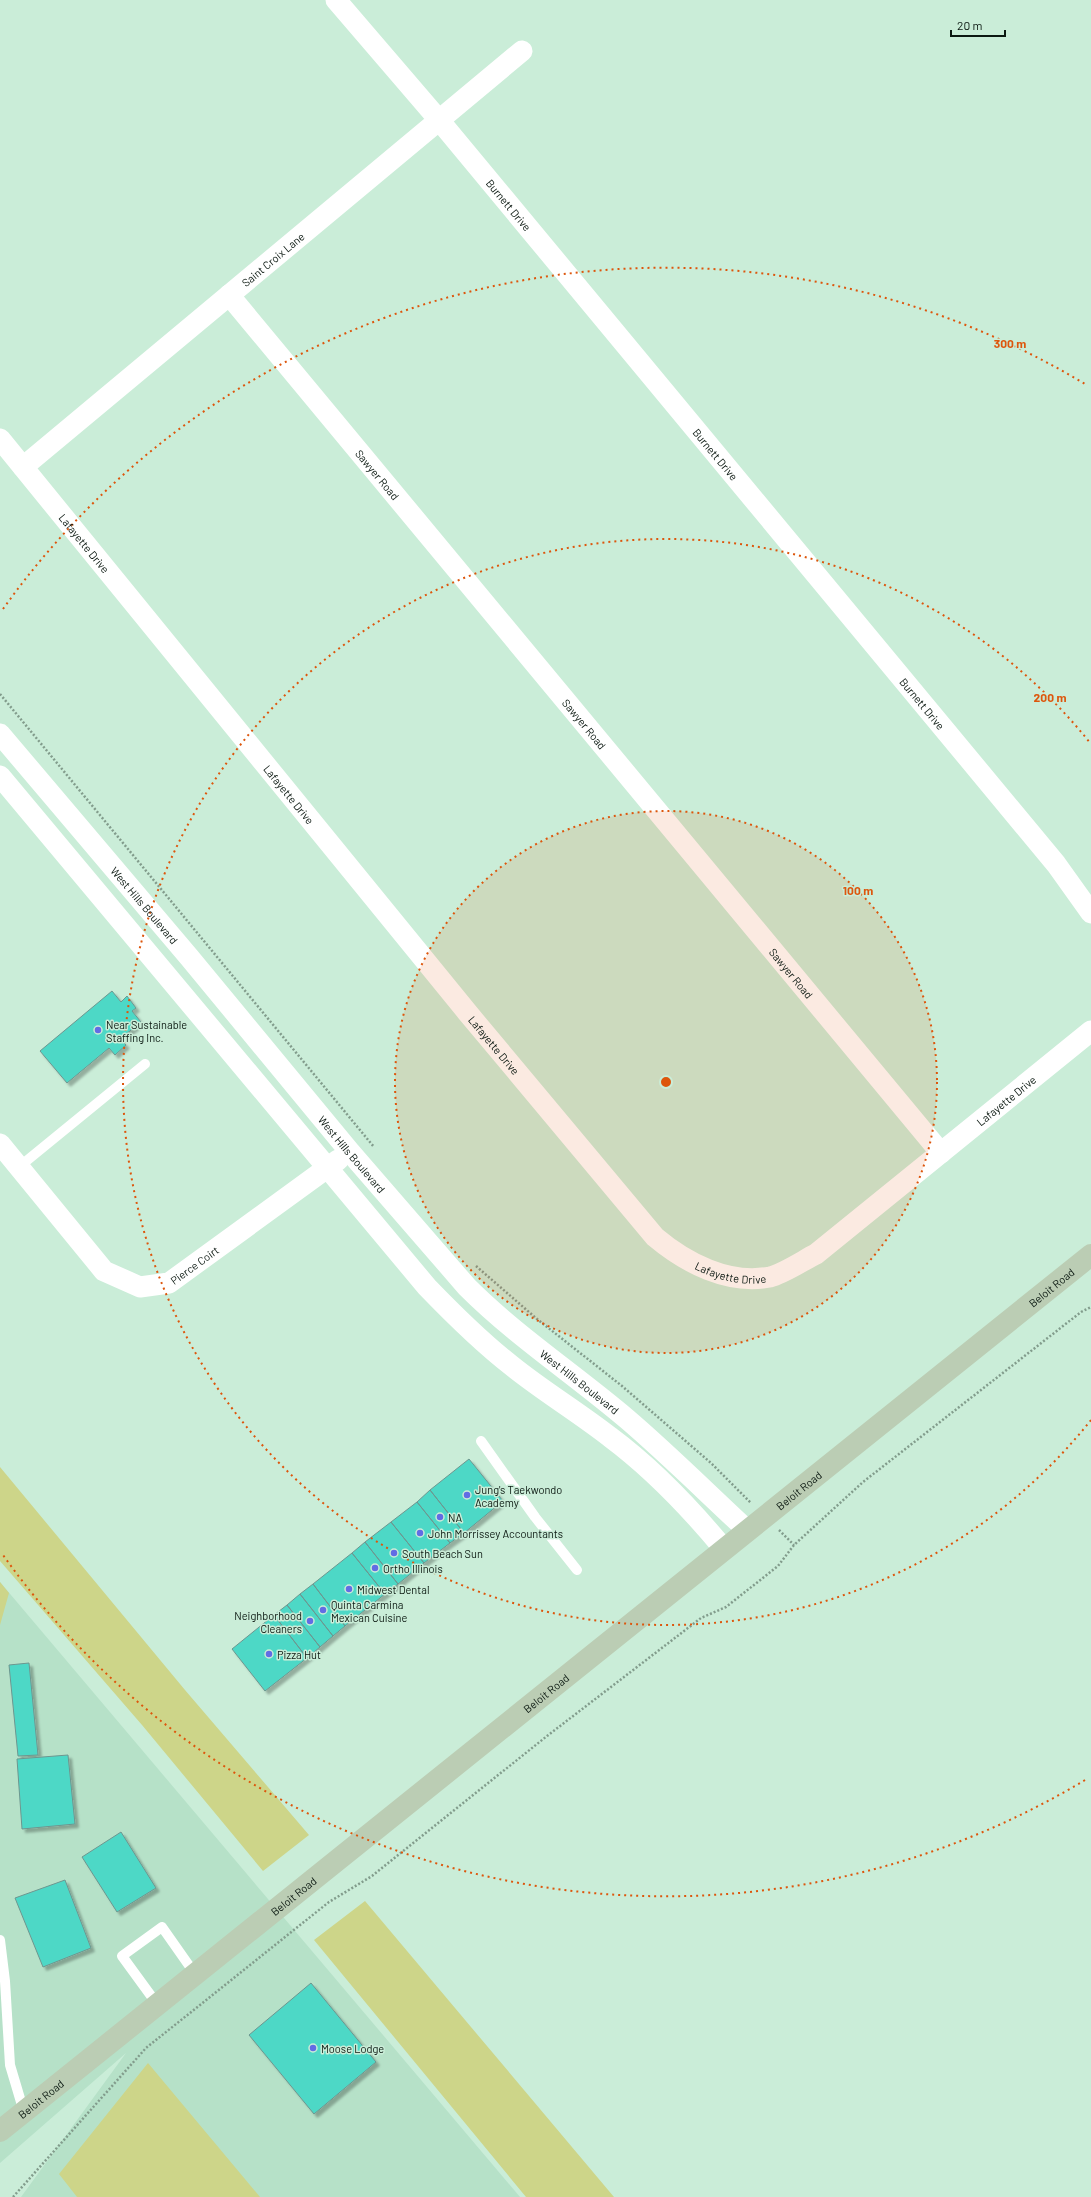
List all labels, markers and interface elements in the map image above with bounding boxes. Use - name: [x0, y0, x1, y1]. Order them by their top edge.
- scale bar: [951, 12, 1005, 38]
- text: 20 m: [957, 18, 983, 32]
- street label: Burnett Drive: [484, 176, 534, 233]
- street label: Saint Croix Lane: [239, 229, 307, 289]
- text: 300 m: [994, 336, 1026, 350]
- street label: Burnett Drive: [691, 426, 741, 483]
- street label: Sawyer Road: [353, 447, 402, 502]
- street label: Lafayette Drive: [57, 511, 113, 575]
- street label: Burnett Drive: [898, 675, 948, 732]
- text: 200 m: [1034, 690, 1066, 704]
- street label: Sawyer Road: [560, 696, 609, 751]
- street label: Lafayette Drive: [261, 762, 317, 826]
- street label: West Hills Boulevard: [109, 864, 181, 946]
- text: 100 m: [843, 883, 873, 897]
- street label: Sawyer Road: [767, 945, 816, 1001]
- street label: Lafayette Drive: [466, 1013, 523, 1077]
- place label: Near Sustainable Staffing Inc.: [106, 1018, 187, 1044]
- marker: Near Sustainable Staffing Inc.: [93, 1025, 103, 1035]
- street label: Lafayette Drive: [974, 1072, 1038, 1128]
- centre of rings: [659, 1075, 673, 1089]
- street label: West Hills Boulevard: [316, 1113, 388, 1195]
- street label: Pierce Coirt: [168, 1243, 221, 1287]
- street label: Lafayette Drive: [693, 1258, 767, 1285]
- street label: Beloit Road: [1026, 1265, 1076, 1309]
- street label: West Hills Boulevard: [538, 1346, 622, 1416]
- street label: Beloit Road: [773, 1468, 824, 1512]
- place label: Jung's Taekwondo Academy: [475, 1483, 562, 1509]
- marker: Jung's Taekwondo Academy: [462, 1490, 472, 1500]
- place label: NA: [448, 1511, 462, 1524]
- marker: NA: [435, 1512, 445, 1522]
- place label: John Morrissey Accountants: [428, 1527, 563, 1540]
- marker: John Morrissey Accountants: [415, 1528, 425, 1538]
- place label: South Beach Sun: [402, 1547, 483, 1560]
- marker: South Beach Sun: [389, 1548, 399, 1558]
- place label: Ortho Illinois: [383, 1562, 443, 1575]
- marker: Ortho Illinois: [370, 1563, 380, 1573]
- place label: Midwest Dental: [357, 1583, 429, 1596]
- marker: Midwest Dental: [344, 1584, 354, 1594]
- place label: Quinta Carmina Mexican Cuisine: [331, 1598, 407, 1624]
- marker: Quinta Carmina Mexican Cuisine: [318, 1605, 328, 1615]
- place label: Neighborhood Cleaners: [234, 1609, 302, 1635]
- marker: Neighborhood Cleaners: [305, 1616, 315, 1626]
- place label: Pizza Hut: [277, 1648, 321, 1661]
- marker: Pizza Hut: [264, 1649, 274, 1659]
- street label: Beloit Road: [520, 1671, 571, 1715]
- street label: Beloit Road: [268, 1873, 319, 1918]
- place label: Moose Lodge: [321, 2042, 384, 2055]
- marker: Moose Lodge: [308, 2043, 318, 2053]
- street label: Beloit Road: [15, 2076, 66, 2121]

